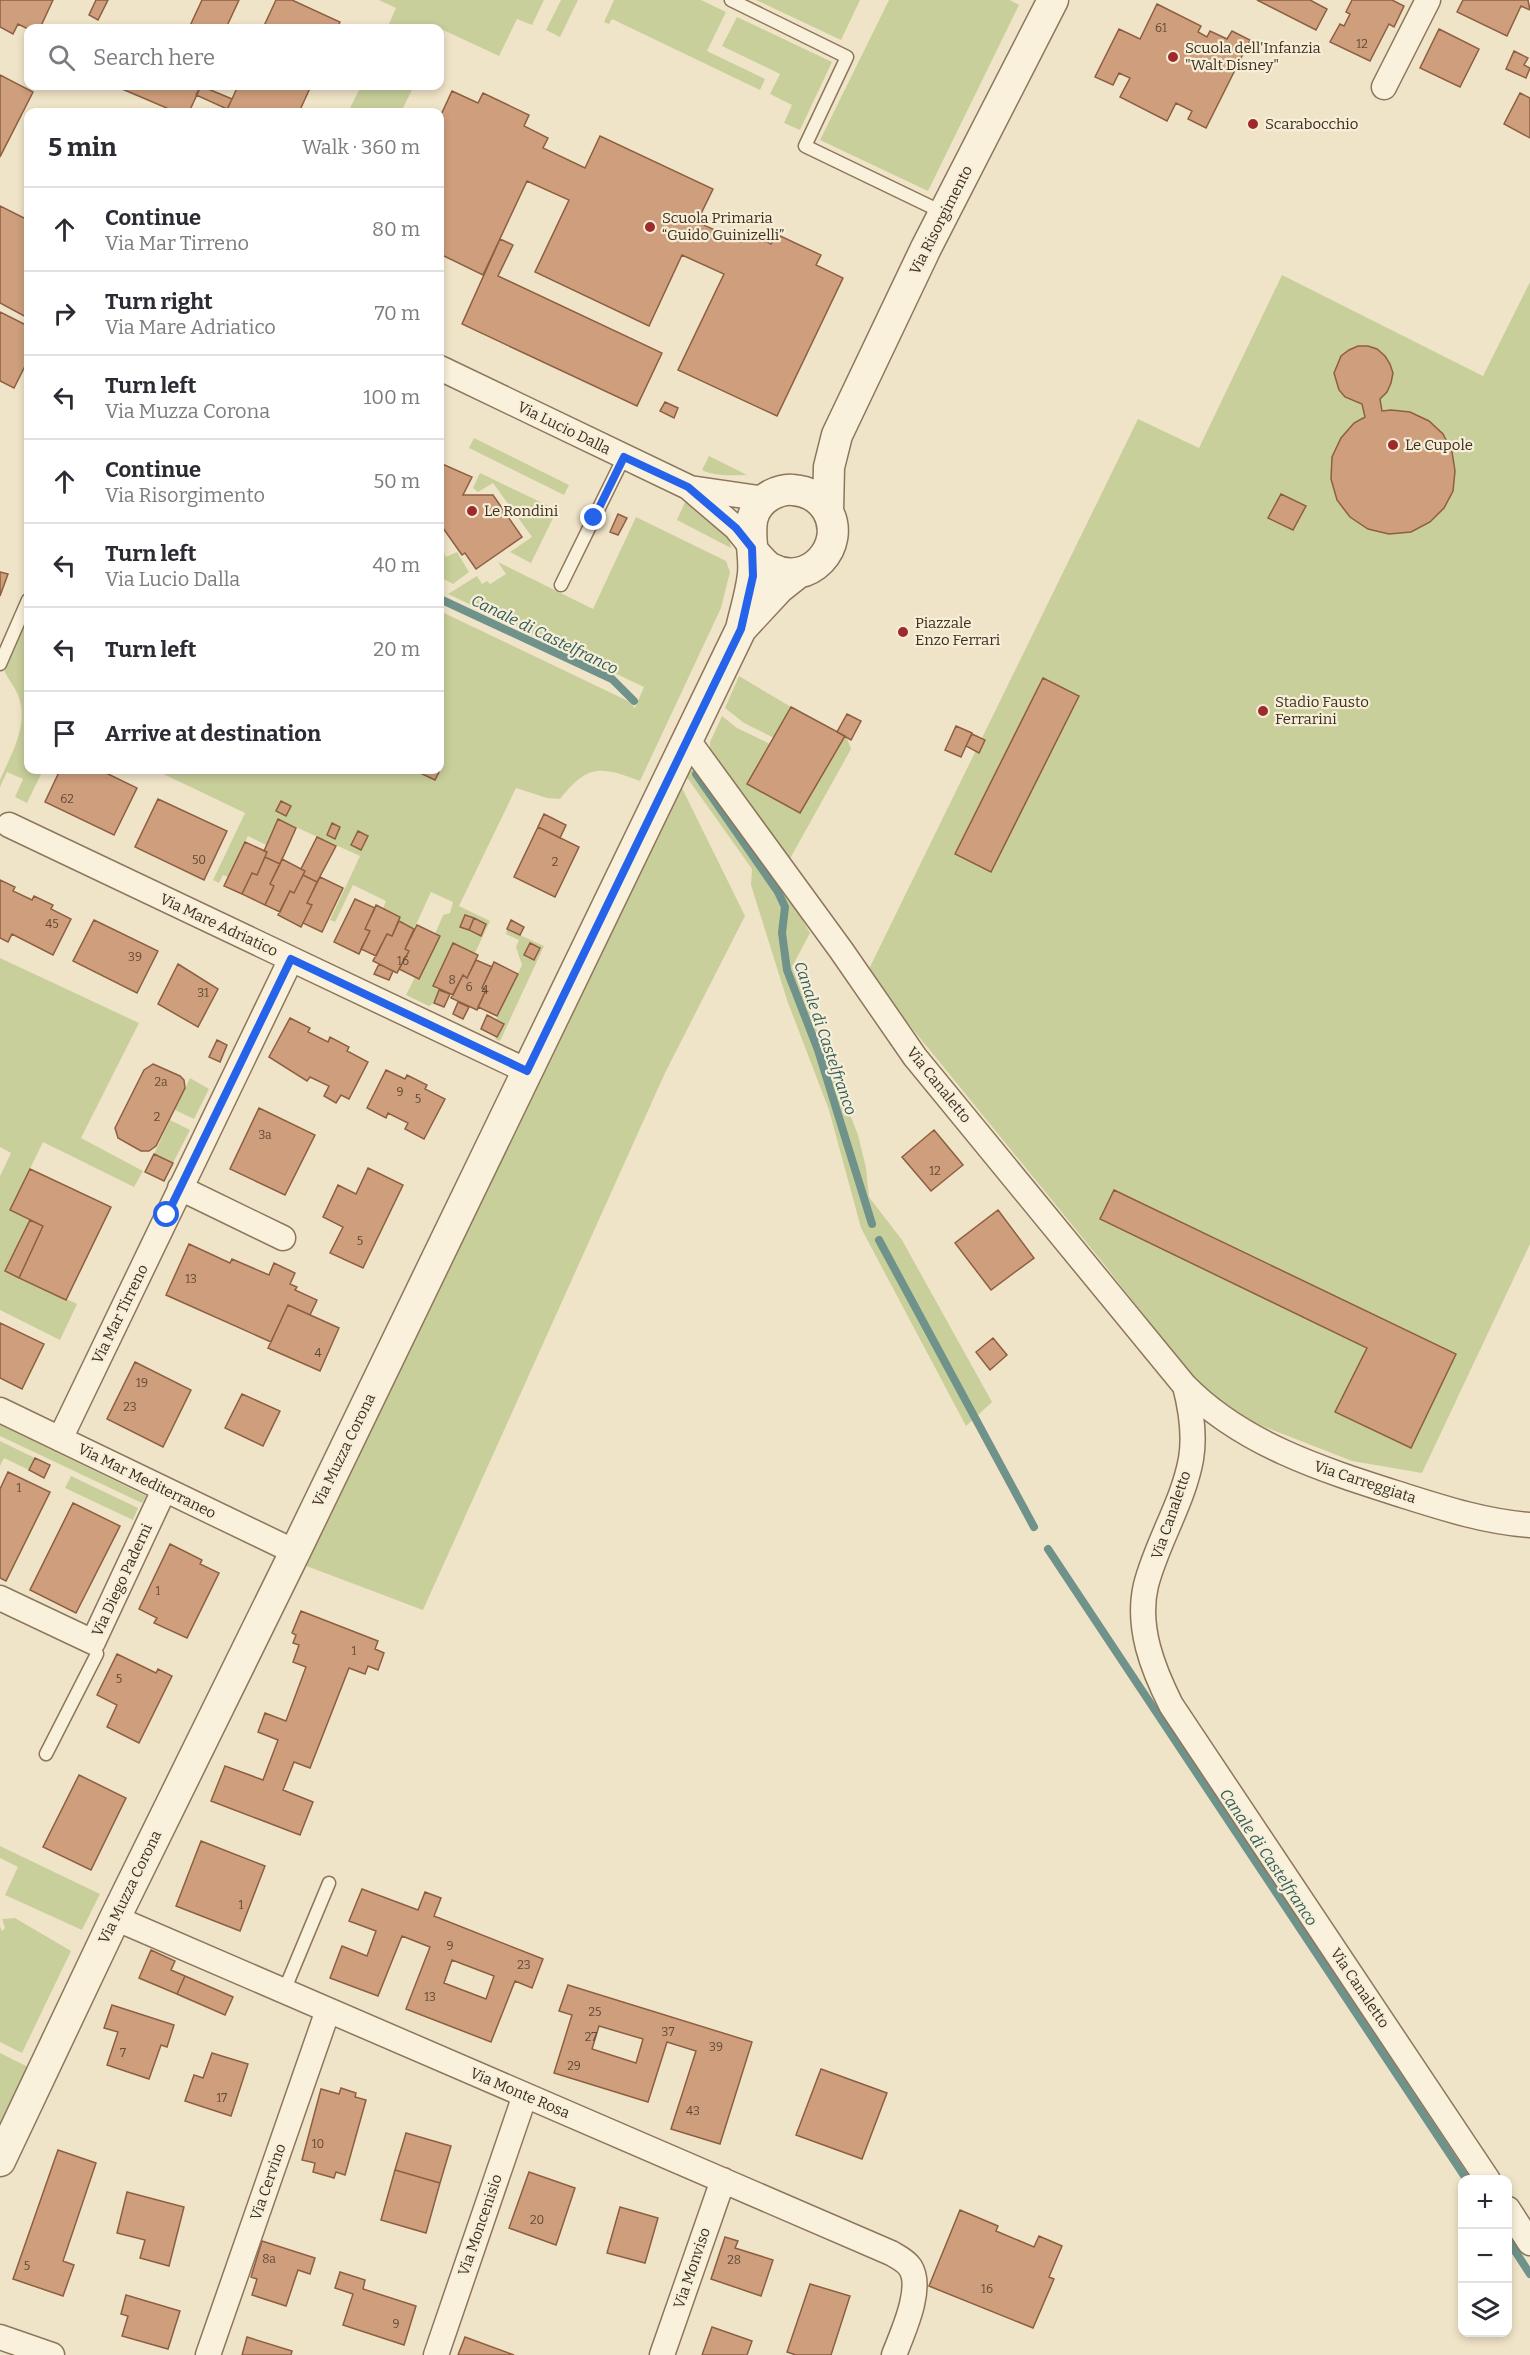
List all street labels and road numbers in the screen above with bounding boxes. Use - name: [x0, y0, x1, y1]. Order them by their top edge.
- street label: Via Risorgimento: [906, 162, 976, 278]
- street label: Via Lucio Dalla: [514, 398, 614, 458]
- street label: Via Mare Adriatico: [157, 890, 281, 960]
- street label: Via Canaletto: [903, 1043, 975, 1127]
- street label: Via Mar Tirreno: [88, 1261, 152, 1367]
- street label: Via Muzza Corona: [309, 1390, 379, 1510]
- street label: Via Mar Mediterraneo: [75, 1440, 219, 1522]
- street label: Via Carreggiata: [1312, 1457, 1418, 1507]
- street label: Via Canaletto: [1147, 1468, 1195, 1562]
- street label: Via Diego Paderni: [88, 1520, 156, 1639]
- street label: Via Muzza Corona: [95, 1827, 165, 1947]
- street label: Via Canaletto: [1327, 1945, 1393, 2031]
- street label: Via Monte Rosa: [468, 2064, 572, 2122]
- street label: Via Cervino: [247, 2141, 289, 2223]
- street label: Via Moncenisio: [454, 2172, 506, 2278]
- street label: Via Monviso: [670, 2225, 714, 2311]

